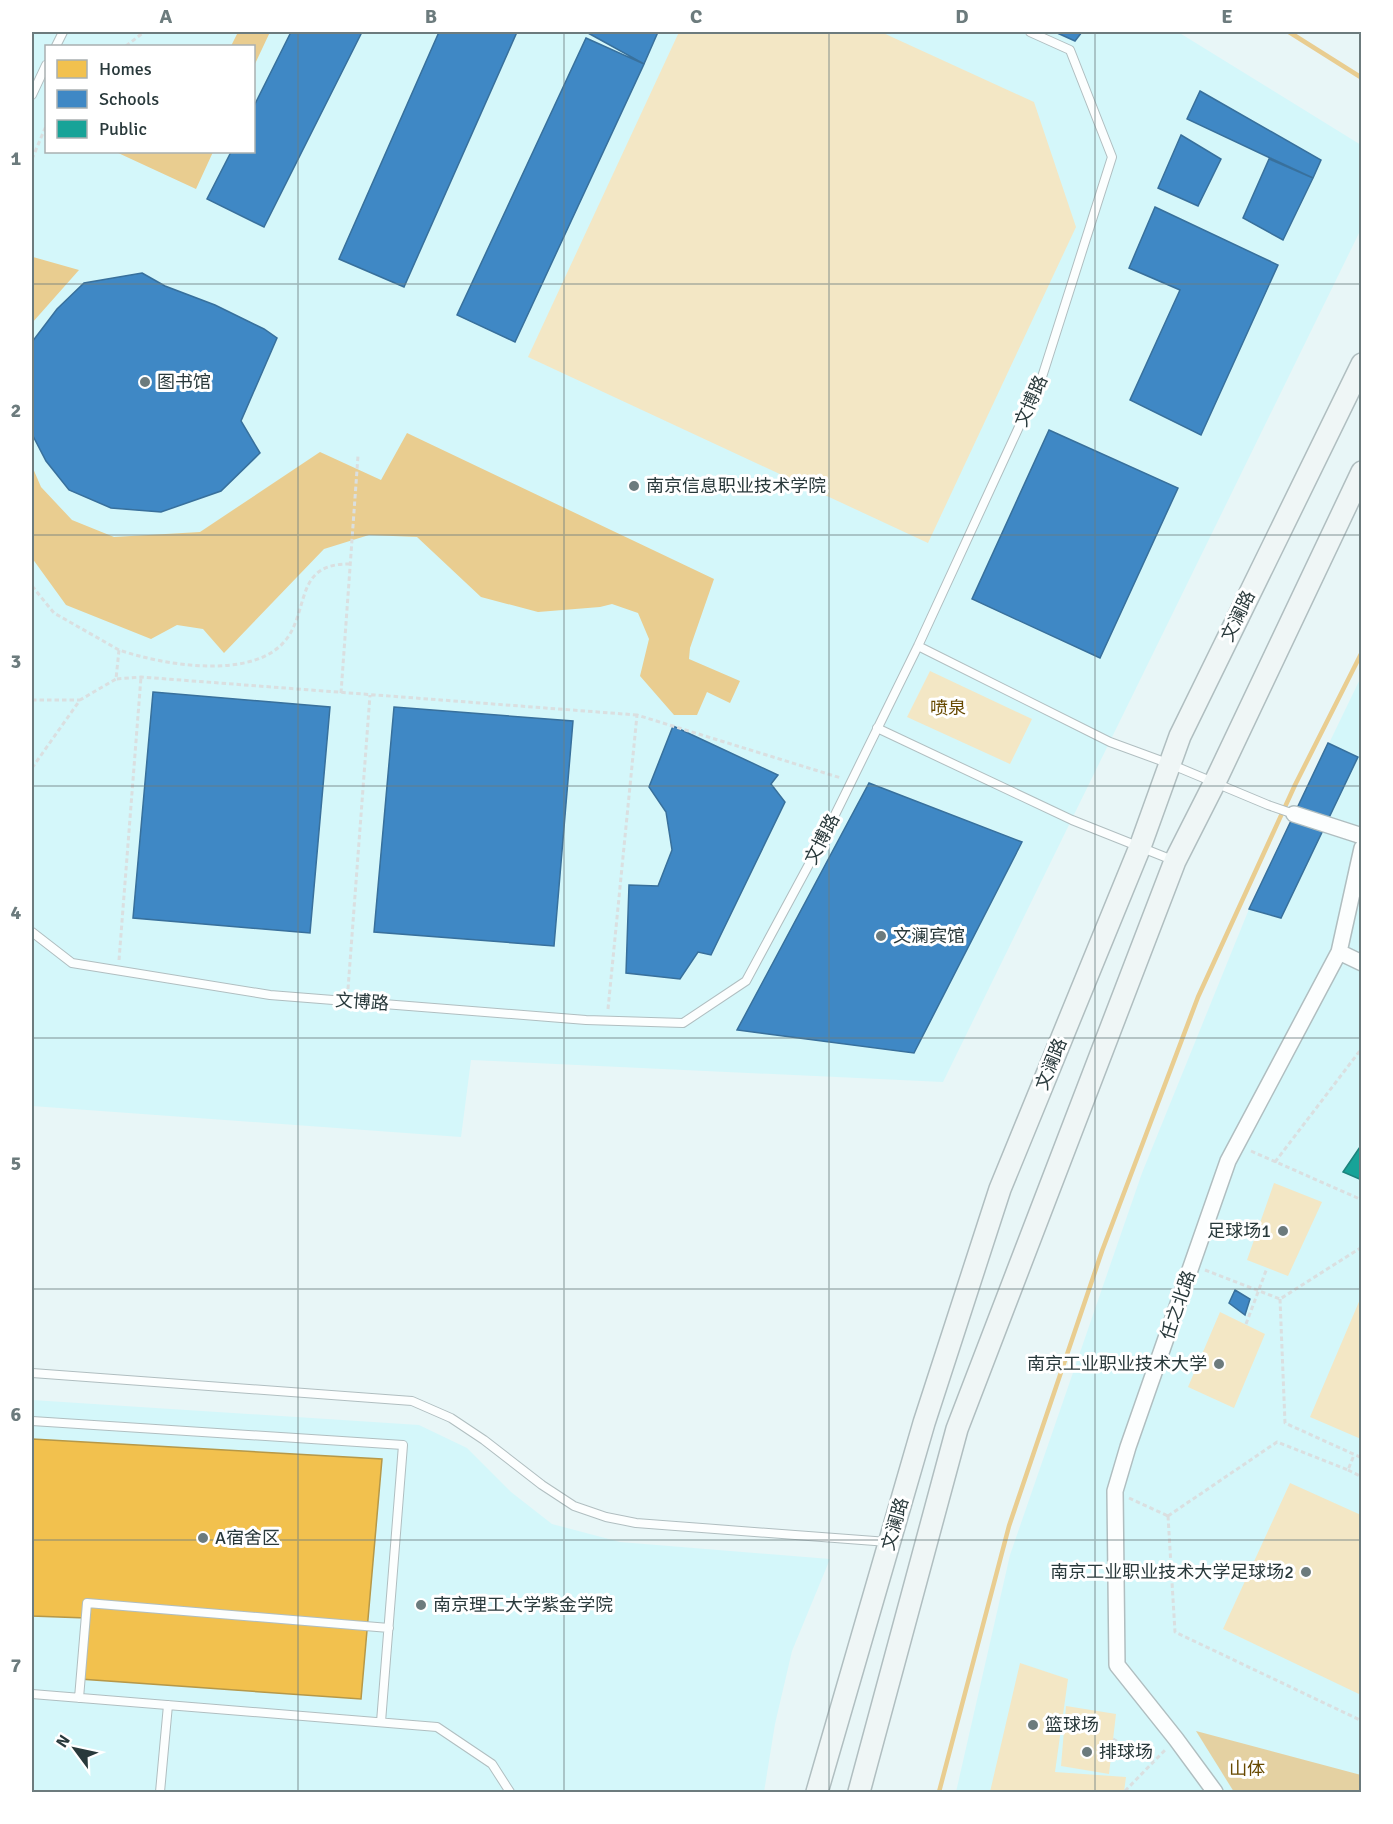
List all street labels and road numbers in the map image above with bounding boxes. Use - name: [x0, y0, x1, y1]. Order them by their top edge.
- street label: 文博路: [1010, 372, 1052, 430]
- street label: 文澜路: [1216, 587, 1260, 645]
- street label: 文博路: [800, 810, 844, 868]
- street label: 文博路: [334, 989, 390, 1015]
- street label: 文澜路: [1031, 1035, 1071, 1093]
- street label: 任之北路: [1156, 1267, 1200, 1343]
- street label: 文澜路: [877, 1495, 913, 1553]

